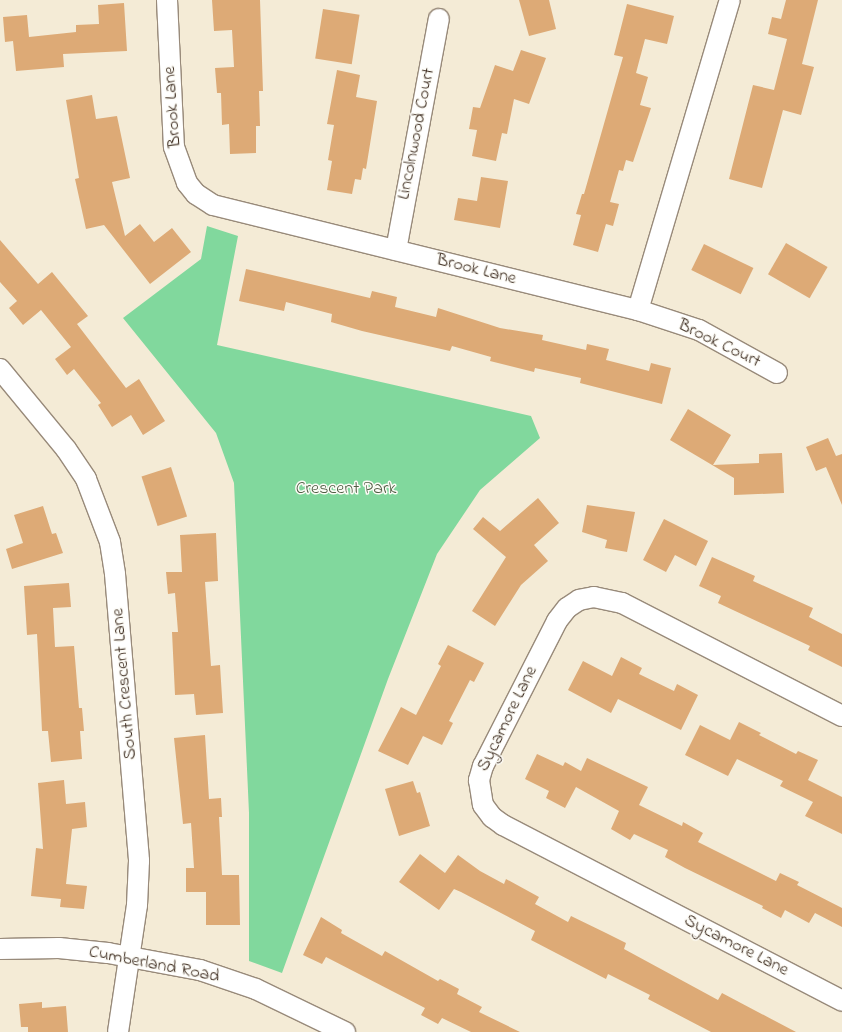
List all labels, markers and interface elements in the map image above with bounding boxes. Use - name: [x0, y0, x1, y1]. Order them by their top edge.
- street label: Brook Lane: [159, 66, 187, 148]
- street label: Lincolnwood Court: [394, 66, 440, 202]
- street label: Brook Lane: [434, 250, 518, 290]
- street label: Brook Court: [674, 315, 764, 373]
- park label: Crescent Park: [296, 478, 396, 500]
- street label: South Crescent Lane: [108, 607, 142, 761]
- street label: Sycamore Lane: [473, 663, 543, 775]
- street label: Sycamore Lane: [680, 910, 792, 982]
- street label: Cumberland Road: [87, 942, 221, 988]

